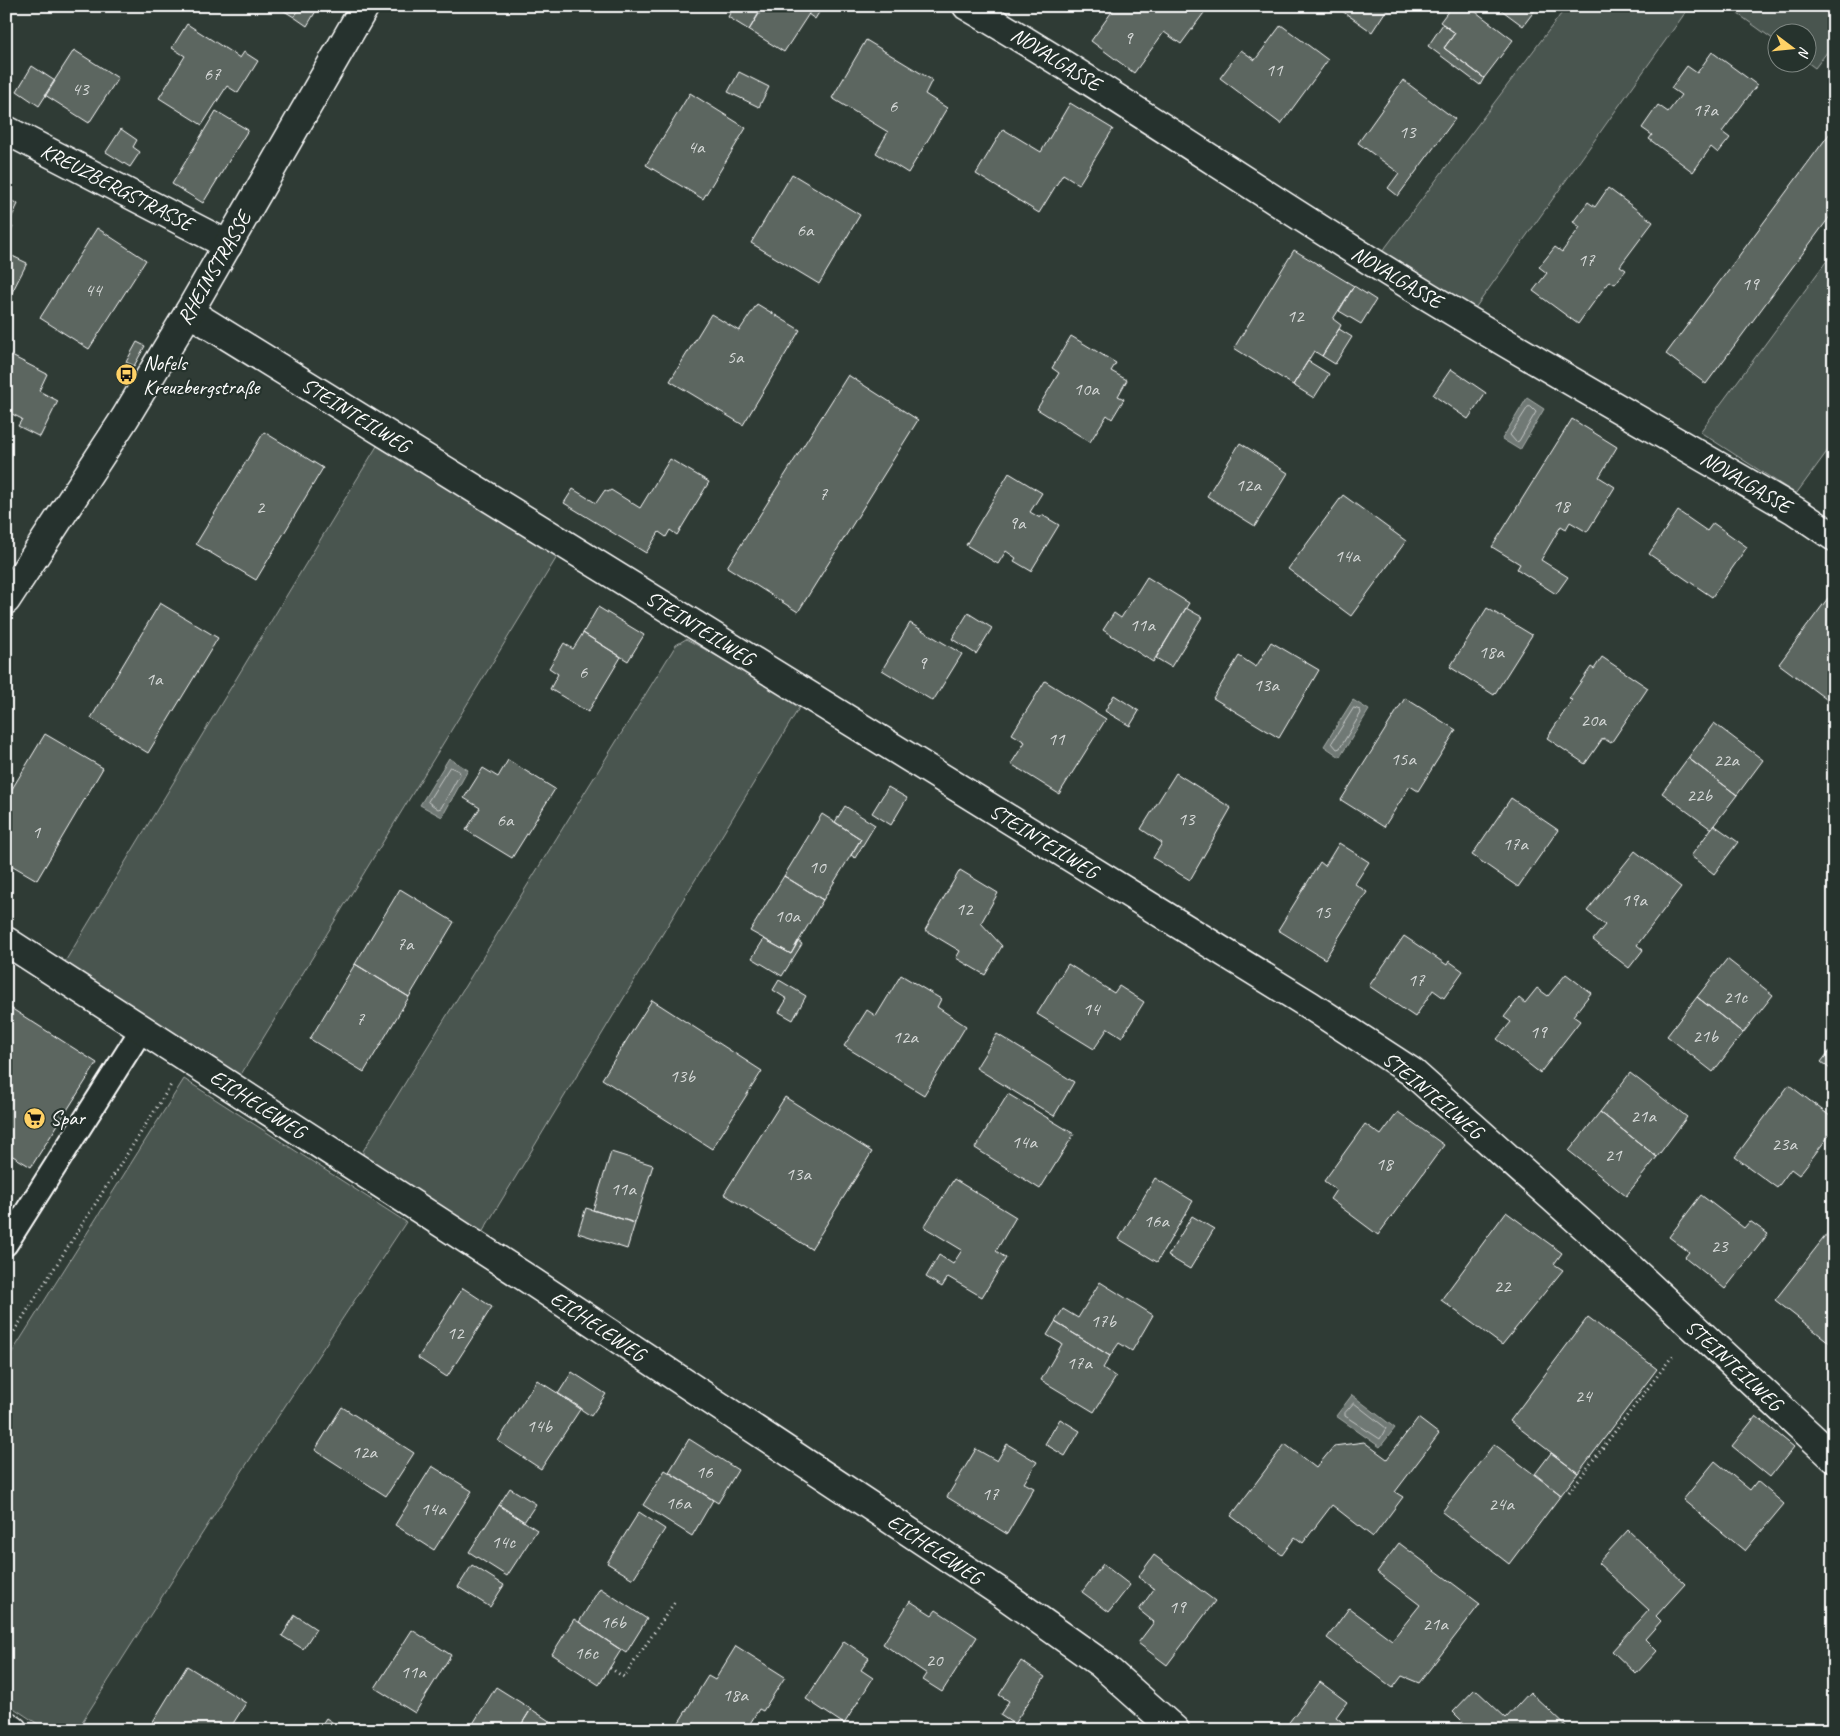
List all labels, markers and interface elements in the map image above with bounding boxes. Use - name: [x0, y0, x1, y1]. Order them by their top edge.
- street label: NOVALGASSE: [1006, 21, 1108, 98]
- north arrow: [1768, 22, 1818, 72]
- house number: 9: [1124, 26, 1134, 50]
- text: N: [1794, 45, 1813, 60]
- house number: 11: [1265, 58, 1284, 82]
- house number: 67: [203, 62, 222, 86]
- house number: 43: [71, 77, 90, 101]
- house number: 6: [889, 94, 899, 118]
- house number: 17a: [1692, 98, 1719, 122]
- house number: 13: [1398, 120, 1417, 144]
- house number: 4a: [688, 135, 706, 159]
- street label: KREUZBERGSTRASSE: [37, 137, 200, 238]
- street label: RHEINSTRASSE: [171, 204, 258, 329]
- house number: 6a: [797, 218, 815, 242]
- street label: NOVALGASSE: [1347, 240, 1449, 316]
- house number: 17: [1577, 248, 1596, 272]
- house number: 19: [1741, 272, 1760, 296]
- house number: 44: [84, 278, 104, 302]
- house number: 12: [1286, 304, 1305, 328]
- house number: 5a: [727, 345, 745, 369]
- place label: Nofels Kreuzbergstraße: [143, 350, 261, 400]
- bus stop icon: Nofels Kreuzbergstraße: [115, 363, 139, 387]
- street label: STEINTEILWEG: [297, 371, 417, 460]
- house number: 10a: [1073, 377, 1100, 401]
- street label: NOVALGASSE: [1696, 445, 1798, 521]
- house number: 12a: [1235, 473, 1262, 497]
- house number: 7: [819, 482, 829, 506]
- house number: 18: [1552, 494, 1572, 518]
- house number: 2: [256, 495, 266, 519]
- house number: 9a: [1009, 511, 1027, 535]
- house number: 14a: [1334, 544, 1361, 568]
- street label: STEINTEILWEG: [641, 584, 761, 673]
- house number: 11a: [1129, 613, 1156, 637]
- house number: 18a: [1478, 640, 1505, 664]
- house number: 9: [918, 651, 928, 675]
- house number: 6: [579, 660, 589, 684]
- house number: 1a: [146, 667, 164, 691]
- house number: 13a: [1253, 673, 1280, 697]
- house number: 20a: [1580, 708, 1607, 732]
- house number: 11: [1047, 727, 1066, 751]
- house number: 15a: [1390, 747, 1417, 771]
- house number: 22a: [1713, 748, 1740, 772]
- house number: 22b: [1686, 783, 1713, 807]
- street label: STEINTEILWEG: [985, 797, 1105, 886]
- house number: 13: [1177, 807, 1196, 831]
- house number: 6a: [497, 808, 515, 832]
- house number: 1: [32, 820, 42, 844]
- house number: 17a: [1502, 832, 1529, 856]
- house number: 10: [808, 855, 827, 879]
- house number: 19a: [1621, 888, 1648, 912]
- house number: 12: [955, 897, 974, 921]
- house number: 15: [1313, 900, 1332, 924]
- house number: 10a: [774, 904, 801, 928]
- house number: 7a: [397, 932, 415, 956]
- house number: 17: [1407, 968, 1426, 992]
- house number: 21c: [1723, 985, 1748, 1009]
- house number: 14: [1082, 997, 1102, 1021]
- house number: 7: [356, 1007, 366, 1031]
- house number: 19: [1529, 1020, 1548, 1044]
- house number: 21b: [1692, 1024, 1719, 1048]
- house number: 12a: [892, 1025, 919, 1049]
- street label: STEINTEILWEG: [1378, 1046, 1491, 1146]
- street label: EICHELEWEG: [205, 1064, 313, 1146]
- house number: 13b: [669, 1064, 696, 1088]
- house number: 21a: [1630, 1104, 1657, 1128]
- place label: Spar: [50, 1105, 86, 1131]
- supermarket icon: Spar: [22, 1106, 46, 1130]
- house number: 14a: [1011, 1130, 1038, 1154]
- house number: 23a: [1771, 1132, 1798, 1156]
- house number: 21: [1604, 1143, 1623, 1167]
- house number: 18: [1375, 1152, 1395, 1176]
- house number: 13a: [785, 1162, 812, 1186]
- house number: 11a: [610, 1177, 637, 1201]
- house number: 16a: [1143, 1209, 1170, 1233]
- house number: 23: [1710, 1234, 1729, 1258]
- house number: 22: [1493, 1274, 1512, 1298]
- street label: EICHELEWEG: [546, 1285, 652, 1369]
- house number: 17b: [1090, 1309, 1117, 1333]
- street label: STEINTEILWEG: [1680, 1314, 1790, 1418]
- house number: 12: [446, 1321, 465, 1345]
- house number: 17a: [1066, 1351, 1093, 1375]
- house number: 24: [1574, 1384, 1594, 1408]
- house number: 14b: [526, 1414, 553, 1438]
- house number: 12a: [351, 1440, 378, 1464]
- house number: 16: [695, 1460, 714, 1484]
- house number: 17: [981, 1482, 1000, 1506]
- house number: 16a: [665, 1491, 692, 1515]
- house number: 24a: [1488, 1492, 1515, 1516]
- house number: 14a: [420, 1497, 447, 1521]
- street label: EICHELEWEG: [883, 1508, 989, 1592]
- house number: 14c: [491, 1530, 516, 1554]
- house number: 19: [1168, 1595, 1187, 1619]
- house number: 16b: [600, 1610, 627, 1634]
- house number: 21a: [1422, 1612, 1449, 1636]
- house number: 16c: [574, 1641, 599, 1665]
- house number: 20: [925, 1648, 944, 1672]
- house number: 11a: [400, 1660, 427, 1684]
- house number: 18a: [722, 1683, 749, 1707]

